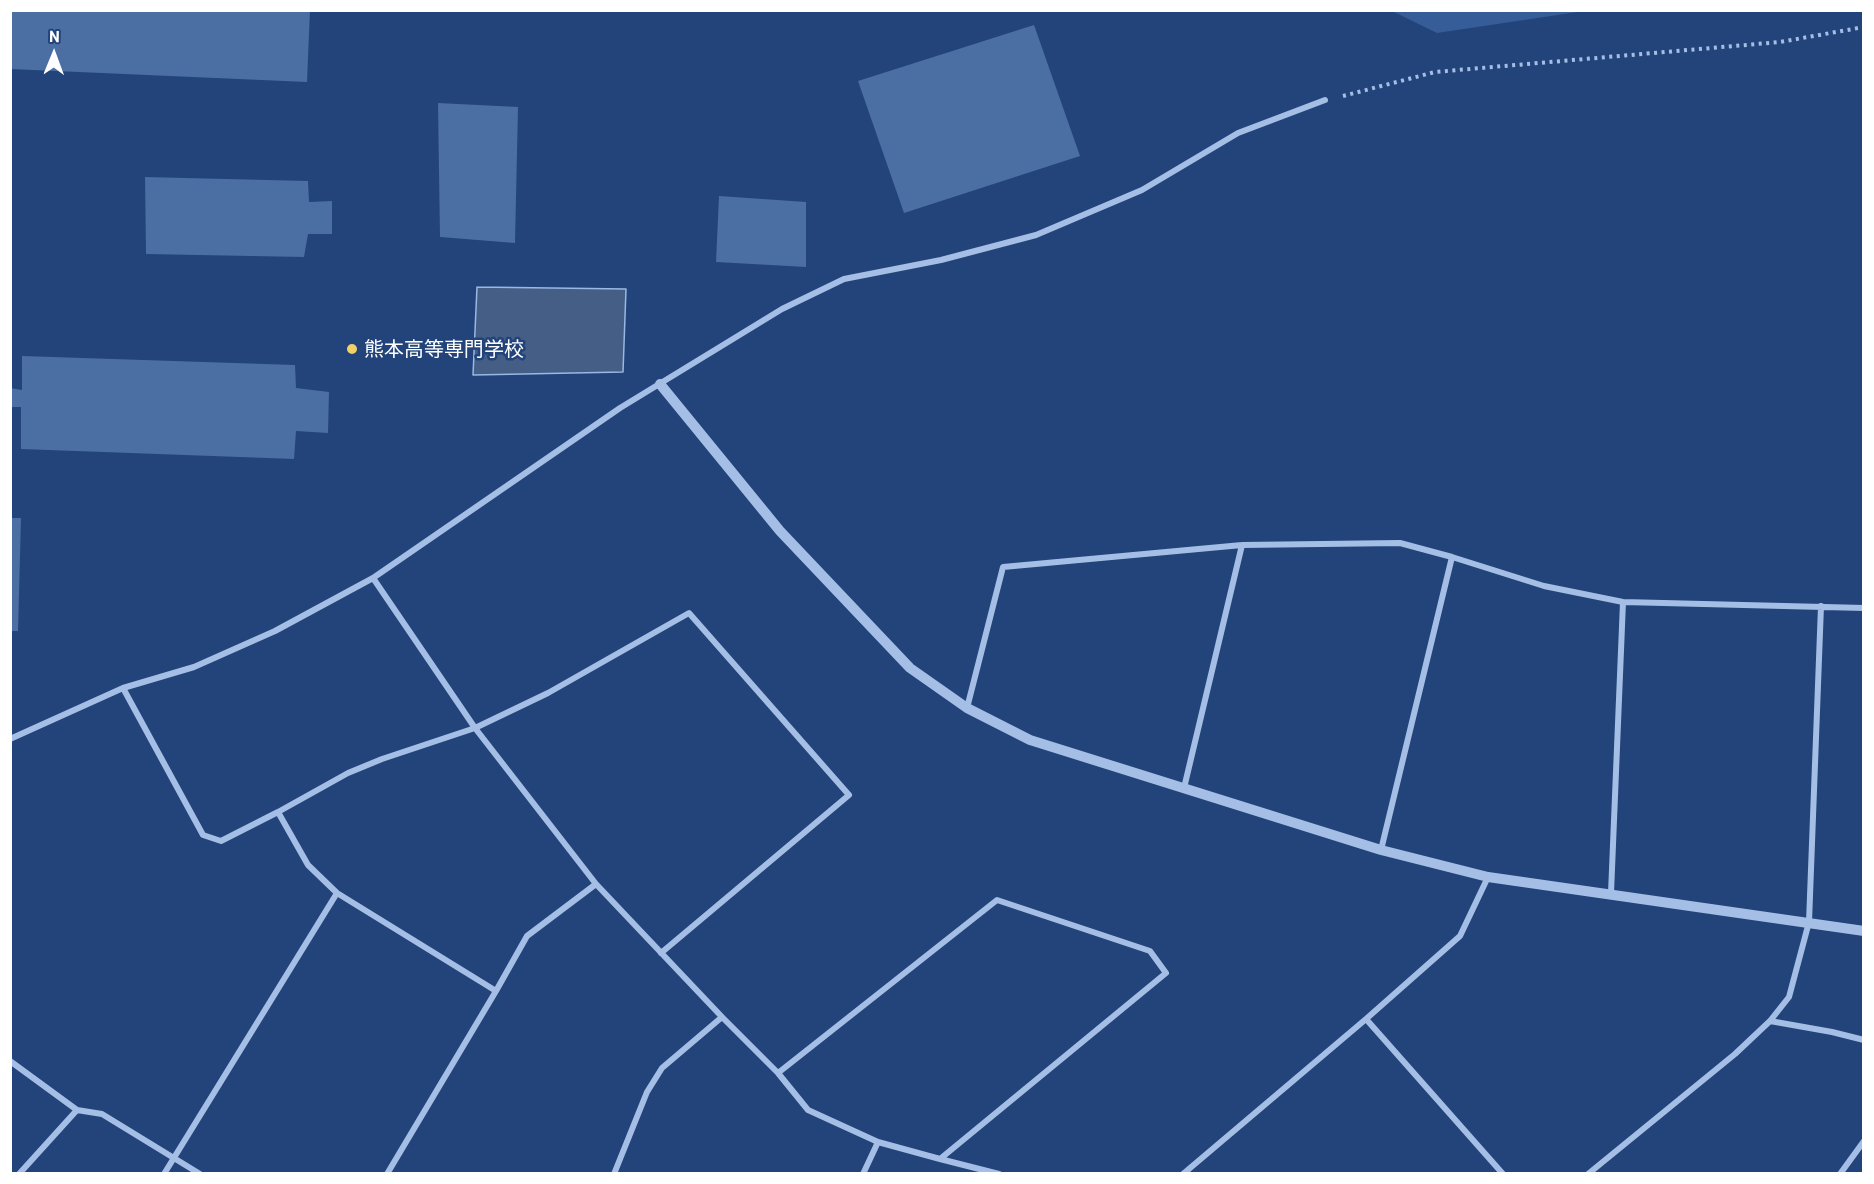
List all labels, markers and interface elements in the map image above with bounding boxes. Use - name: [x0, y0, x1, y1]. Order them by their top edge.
- north arrow: [24, 24, 84, 84]
- text: N: [49, 26, 60, 45]
- place label: 熊本高等専門学校: [364, 337, 524, 361]
- marker: 熊本高等専門学校: [345, 342, 359, 356]

